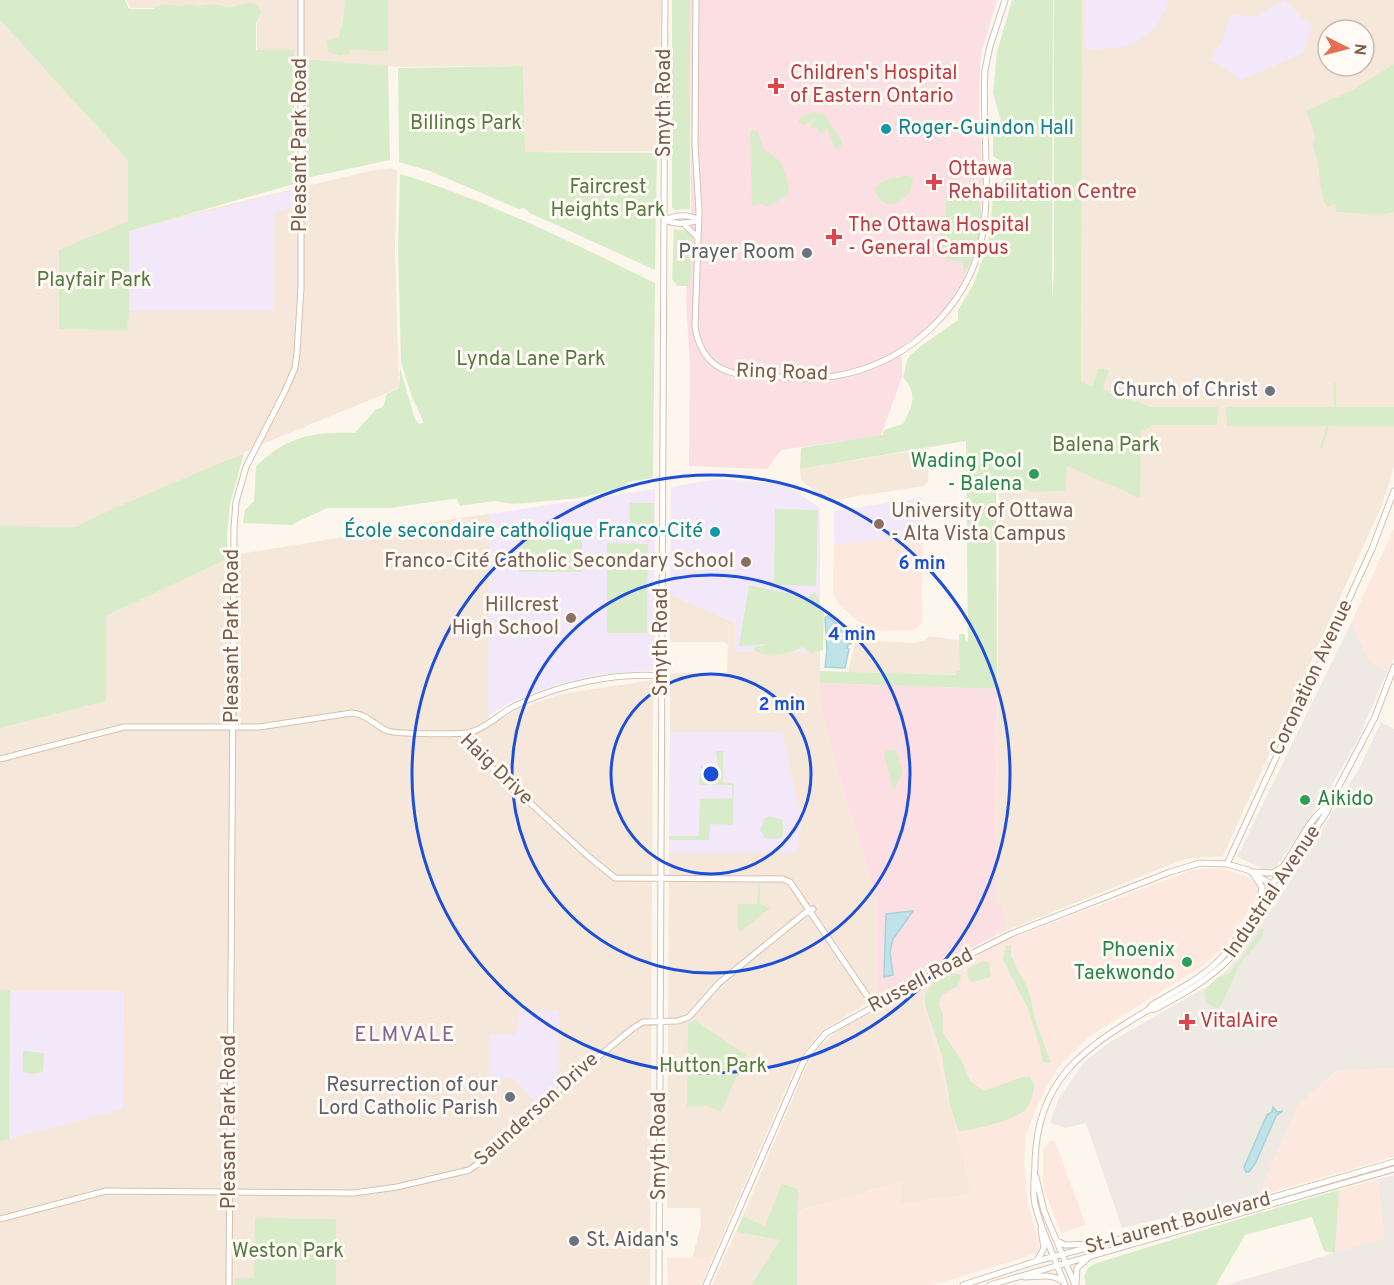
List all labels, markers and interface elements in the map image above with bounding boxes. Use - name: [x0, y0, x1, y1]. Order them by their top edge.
- north arrow: [1316, 18, 1376, 78]
- text: N: [1348, 43, 1369, 56]
- street label: Smyth Road: [652, 48, 678, 158]
- street label: Pleasant Park Road: [288, 58, 314, 232]
- place label: Children's Hospital of Eastern Ontario: [790, 61, 958, 110]
- marker: Children's Hospital of Eastern Ontario: [767, 77, 785, 95]
- park label: Billings Park: [410, 111, 522, 137]
- place label: Roger-Guindon Hall: [898, 116, 1074, 142]
- marker: Roger-Guindon Hall: [879, 122, 893, 136]
- place label: Ottawa Rehabilitation Centre: [948, 157, 1137, 206]
- marker: Ottawa Rehabilitation Centre: [925, 173, 943, 191]
- park label: Faircrest Heights Park: [551, 175, 665, 224]
- place label: The Ottawa Hospital - General Campus: [848, 213, 1029, 262]
- marker: The Ottawa Hospital - General Campus: [825, 228, 843, 246]
- place label: Prayer Room: [678, 240, 795, 266]
- marker: Prayer Room: [800, 246, 814, 260]
- park label: Playfair Park: [37, 268, 151, 294]
- park label: Lynda Lane Park: [456, 347, 606, 373]
- street label: Ring Road: [735, 358, 829, 388]
- place label: Church of Christ: [1113, 378, 1258, 404]
- marker: Church of Christ: [1263, 384, 1277, 398]
- park label: Balena Park: [1052, 433, 1160, 459]
- place label: Wading Pool - Balena: [911, 449, 1022, 498]
- marker: Wading Pool - Balena: [1027, 467, 1041, 481]
- place label: University of Ottawa - Alta Vista Campus: [891, 499, 1073, 548]
- place label: École secondaire catholique Franco-Cité: [344, 517, 703, 545]
- marker: University of Ottawa - Alta Vista Campus: [872, 517, 886, 531]
- marker: École secondaire catholique Franco-Cité: [708, 525, 722, 539]
- street label: Pleasant Park Road: [220, 549, 246, 723]
- place label: Franco-Cité Catholic Secondary School: [384, 549, 734, 575]
- text: 6 min: [898, 553, 946, 576]
- marker: Franco-Cité Catholic Secondary School: [739, 555, 753, 569]
- street label: Smyth Road: [649, 587, 675, 697]
- place label: Hillcrest High School: [452, 593, 559, 642]
- street label: Coronation Avenue: [1264, 596, 1360, 760]
- marker: Hillcrest High School: [564, 611, 578, 625]
- text: 4 min: [828, 624, 876, 647]
- text: 2 min: [758, 694, 806, 717]
- street label: Haig Drive: [454, 729, 538, 811]
- centre of rings: [701, 764, 721, 784]
- place label: Aikido: [1317, 787, 1374, 813]
- marker: Aikido: [1298, 793, 1312, 807]
- street label: Industrial Avenue: [1219, 821, 1327, 963]
- place label: Phoenix Taekwondo: [1074, 938, 1175, 987]
- street label: Russell Road: [864, 943, 978, 1019]
- marker: Phoenix Taekwondo: [1180, 955, 1194, 969]
- place label: VitalAire: [1200, 1009, 1278, 1035]
- marker: VitalAire: [1178, 1013, 1196, 1031]
- district label: ELMVALE: [354, 1022, 456, 1049]
- street label: Pleasant Park Road: [217, 1035, 243, 1209]
- street label: Saunderson Drive: [469, 1047, 605, 1173]
- park label: Hutton Park: [659, 1054, 767, 1080]
- place label: Resurrection of our Lord Catholic Parish: [318, 1073, 498, 1122]
- marker: Resurrection of our Lord Catholic Parish: [503, 1090, 517, 1104]
- street label: Smyth Road: [647, 1091, 673, 1201]
- street label: St-Laurent Boulevard: [1082, 1187, 1274, 1261]
- place label: St. Aidan's: [586, 1228, 679, 1254]
- marker: St. Aidan's: [567, 1234, 581, 1248]
- park label: Weston Park: [232, 1239, 344, 1265]

